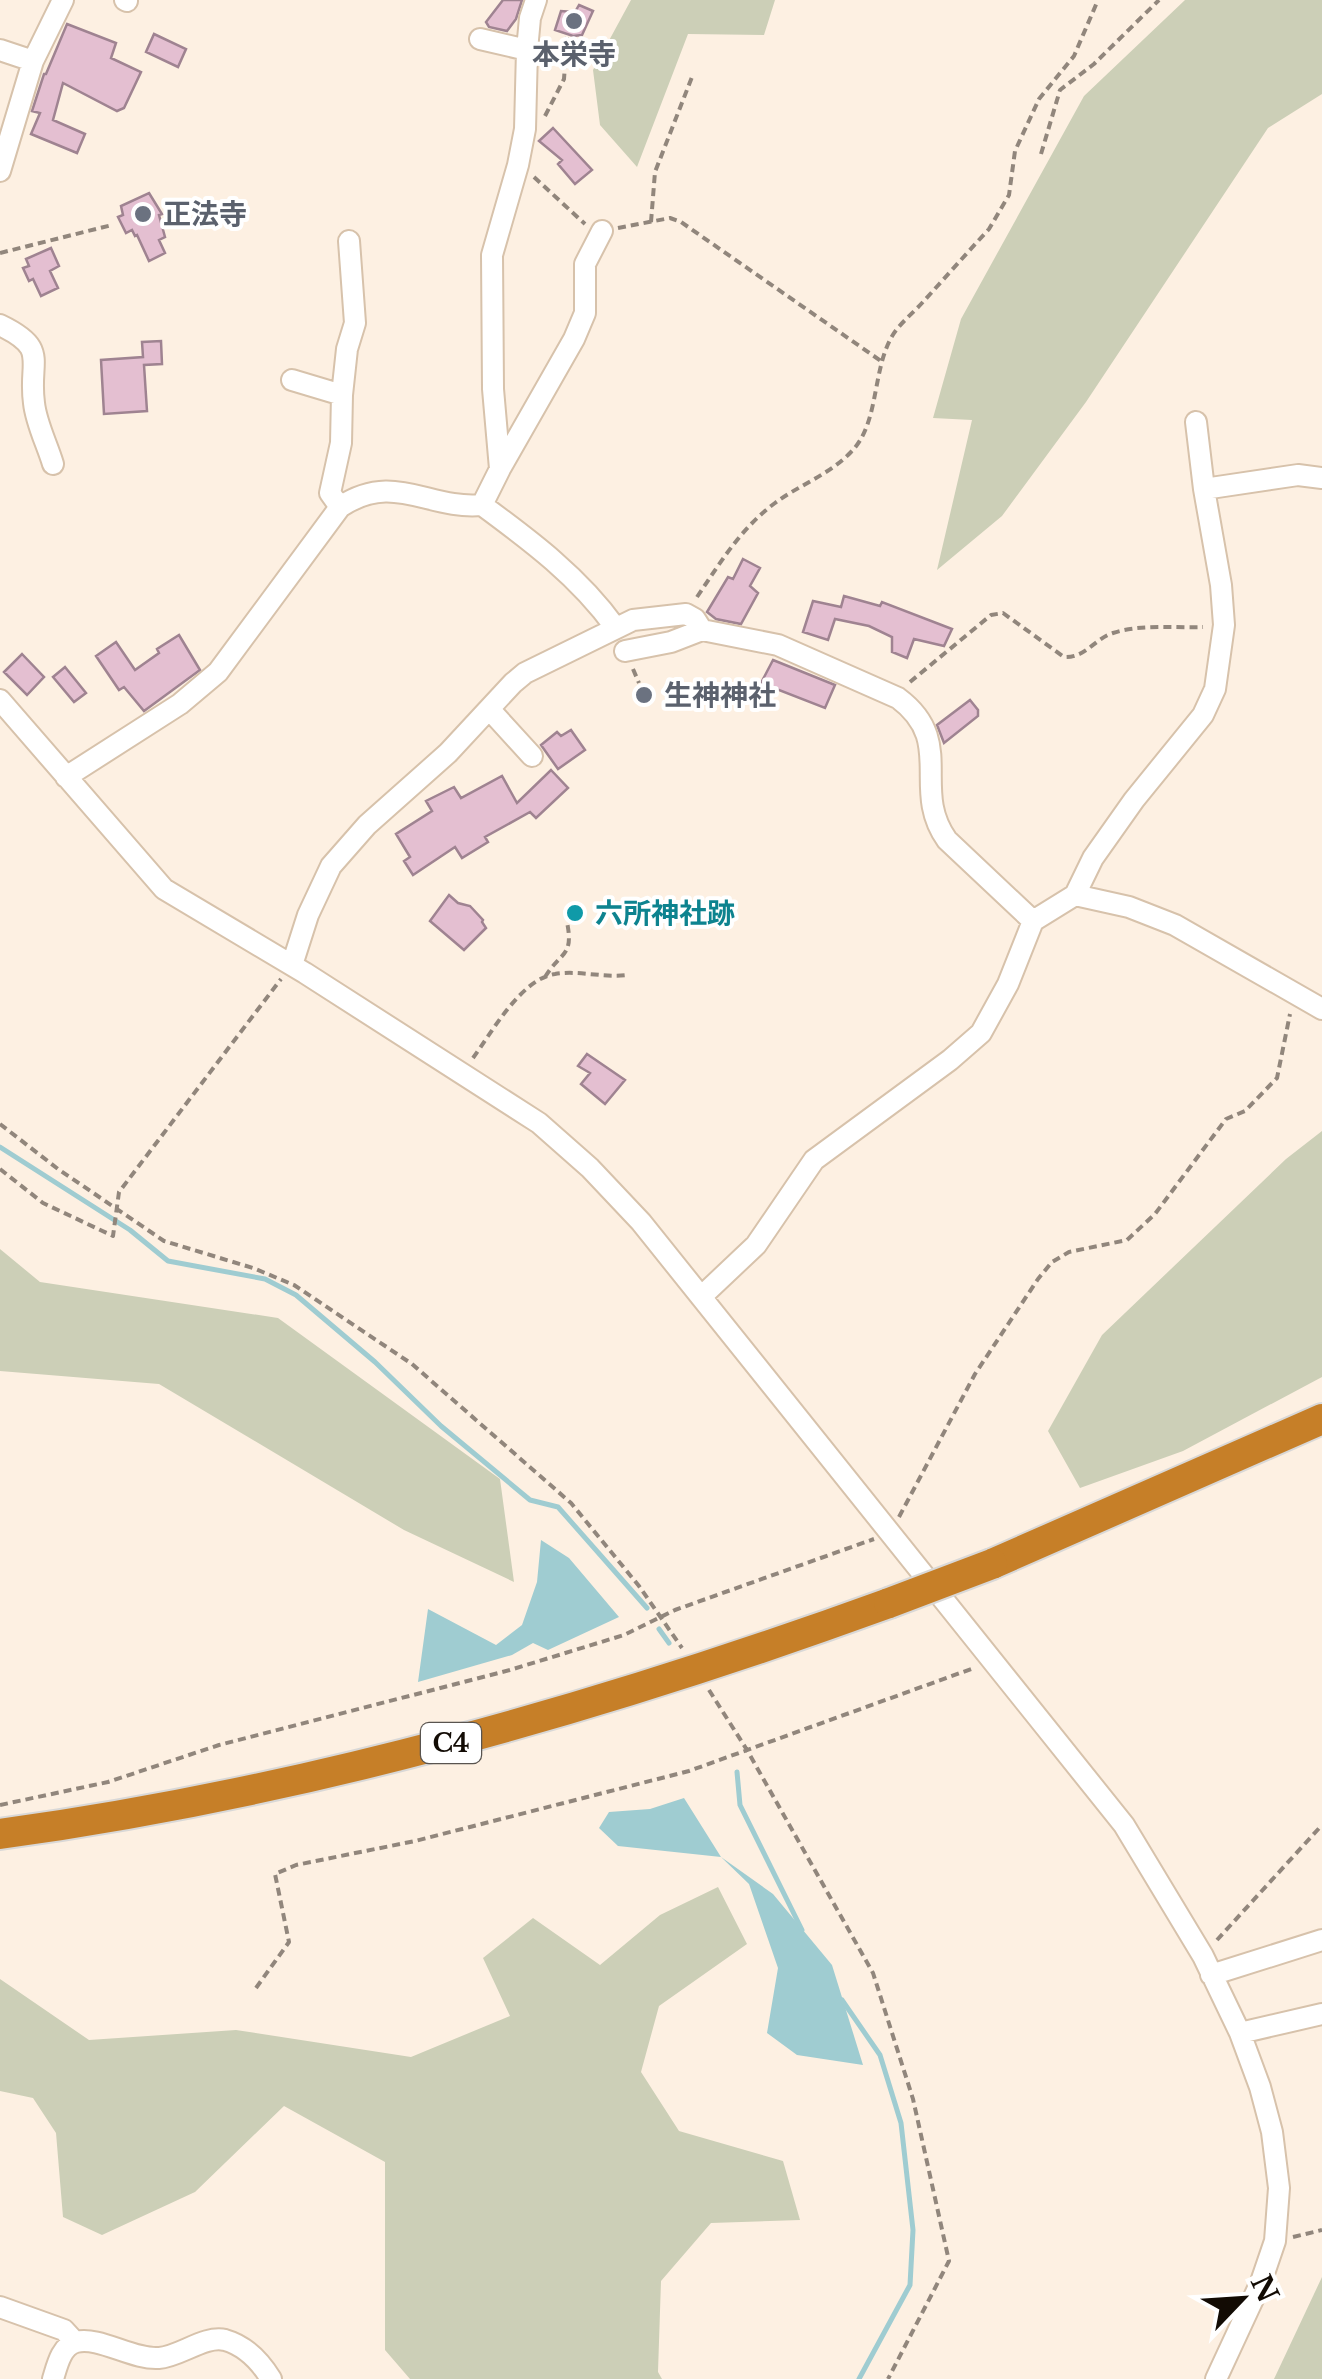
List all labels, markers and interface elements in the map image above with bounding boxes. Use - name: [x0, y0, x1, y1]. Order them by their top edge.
- marker: 本栄寺: [563, 10, 585, 32]
- place label: 本栄寺: [532, 37, 616, 72]
- place label: 正法寺: [163, 197, 247, 232]
- marker: 正法寺: [132, 203, 154, 225]
- place label: 生神神社: [664, 678, 776, 713]
- marker: 生神神社: [633, 684, 655, 706]
- place label: 六所神社跡: [595, 896, 735, 931]
- marker: 六所神社跡: [564, 902, 586, 924]
- road number: C4: [421, 1723, 481, 1763]
- north arrow: [1192, 2249, 1292, 2349]
- text: N: [1243, 2269, 1286, 2308]

